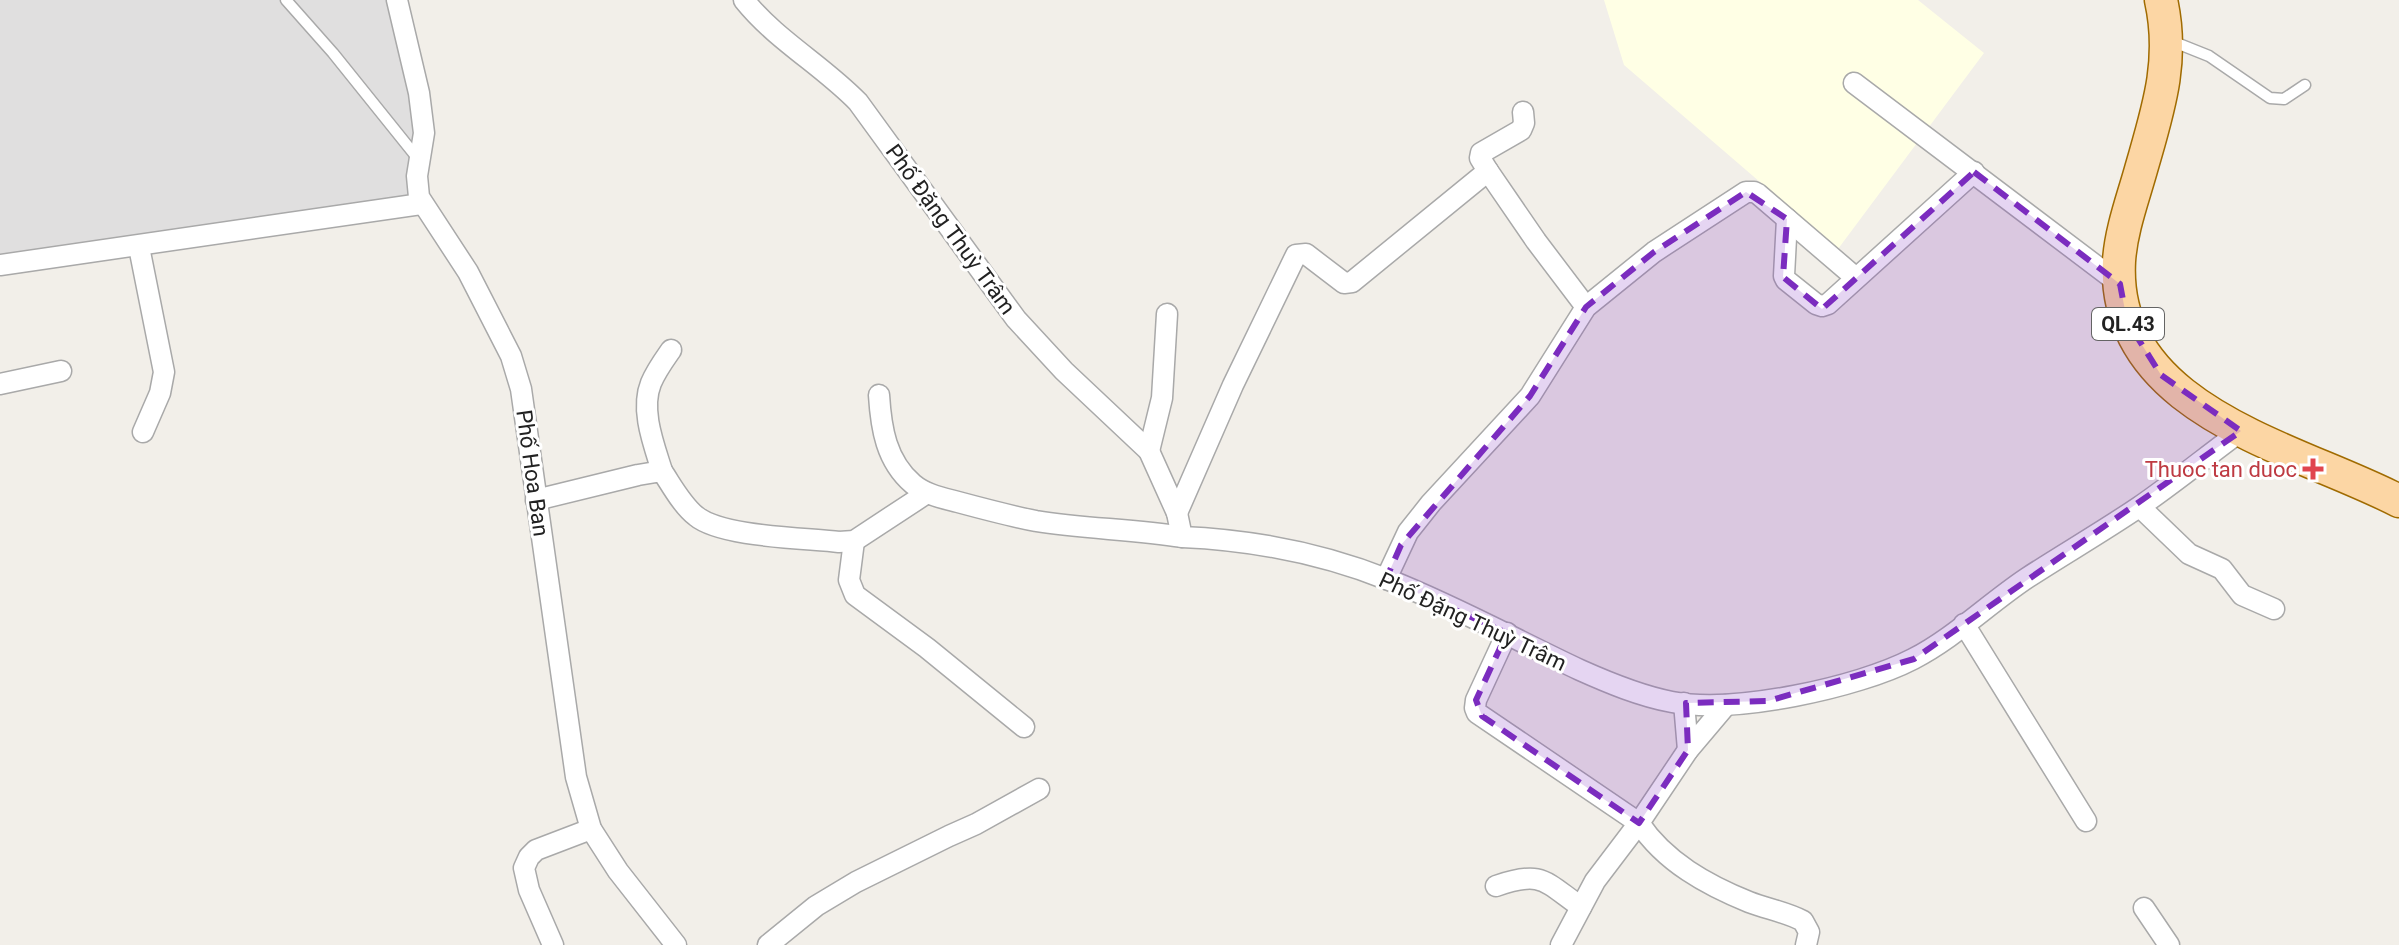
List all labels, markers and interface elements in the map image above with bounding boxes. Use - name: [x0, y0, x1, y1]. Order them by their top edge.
- street label: Phố Đặng Thuỳ Trâm: [881, 140, 1021, 319]
- road number: QL.43: [2092, 308, 2164, 340]
- street label: Phố Hoa Ban: [511, 408, 554, 538]
- place label: Thuoc tan duoc: [2145, 457, 2297, 482]
- marker: Thuoc tan duoc: [2304, 460, 2322, 478]
- street label: Phố Đặng Thuỳ Trâm: [1375, 567, 1570, 676]

